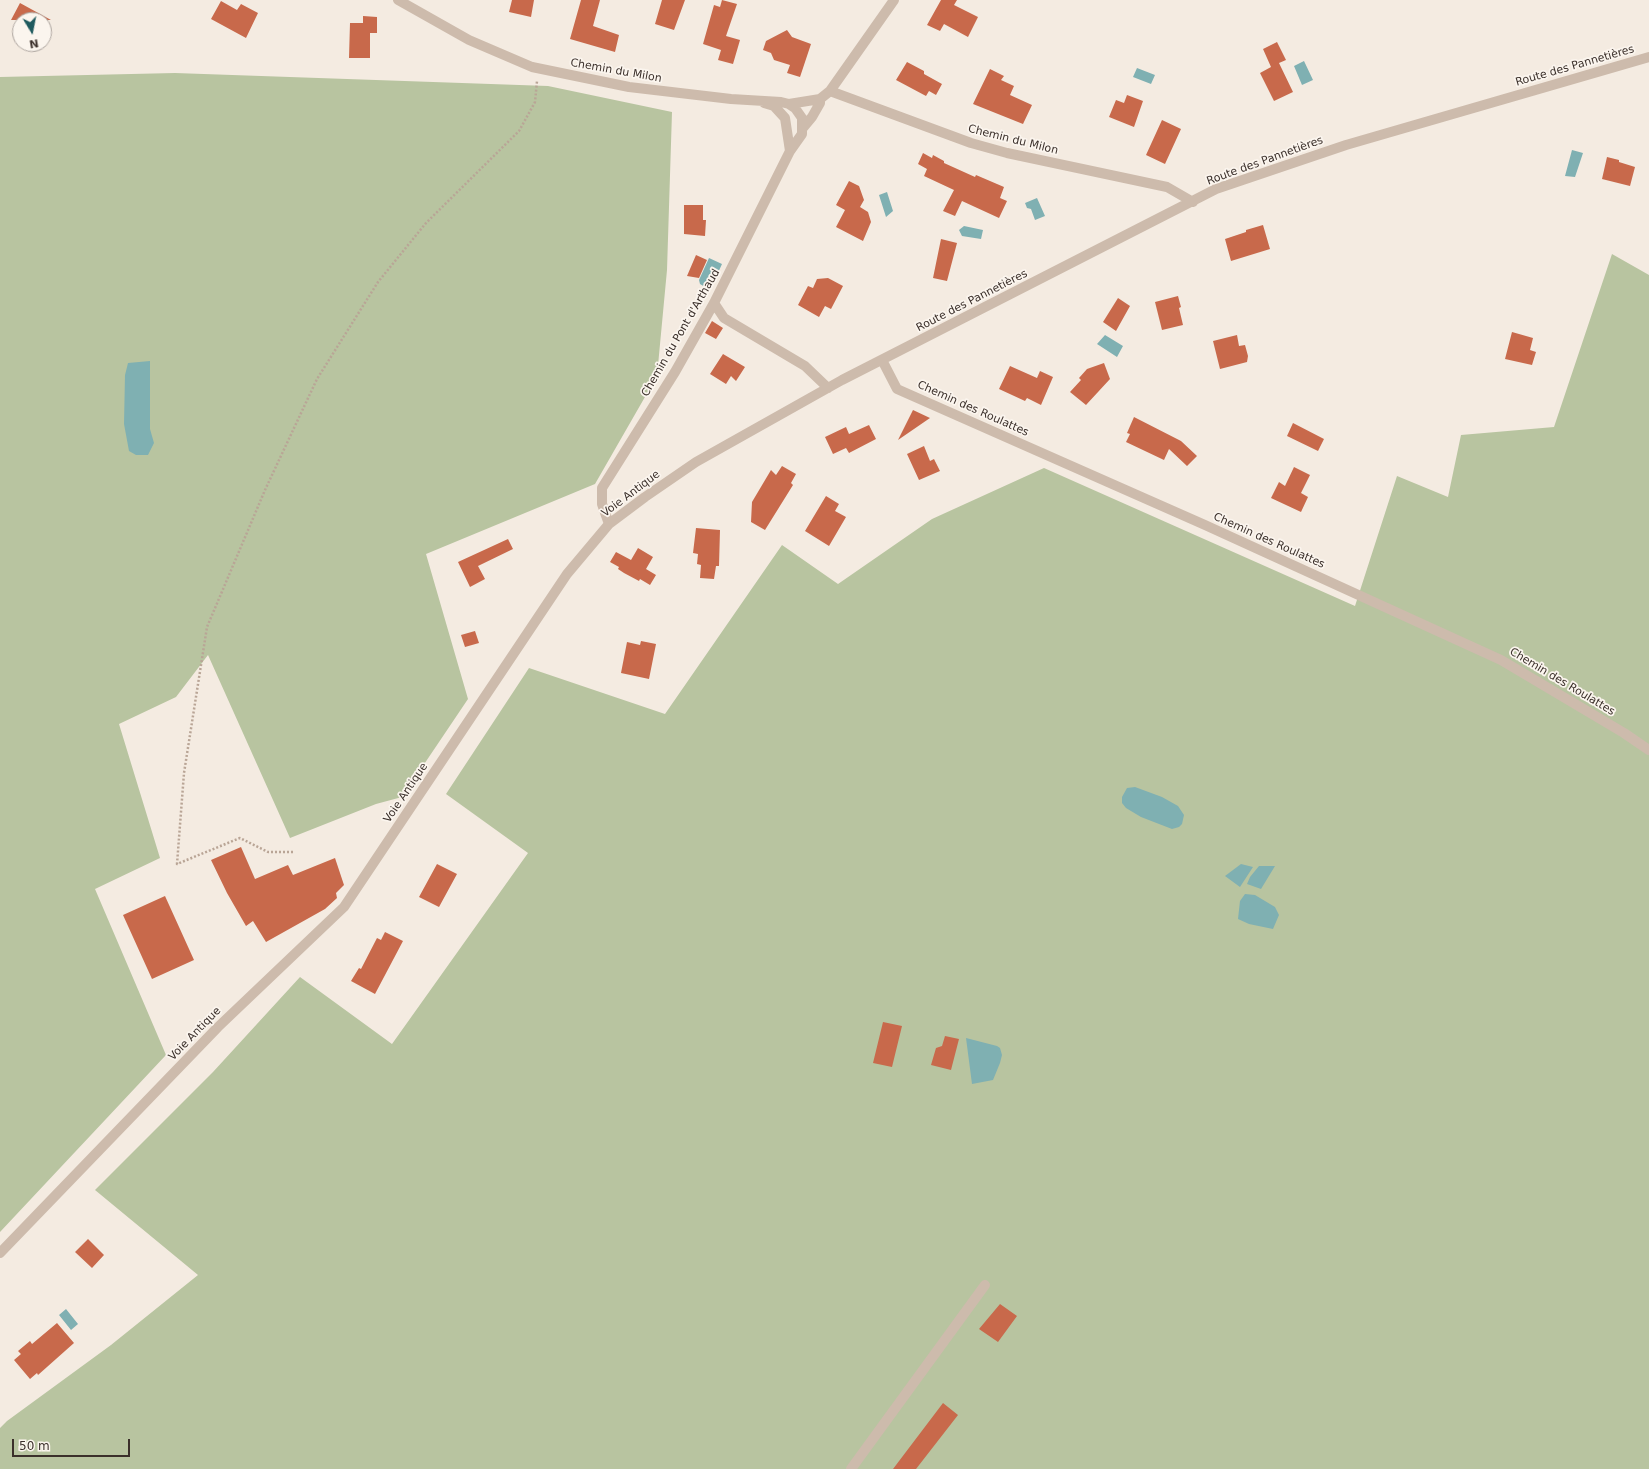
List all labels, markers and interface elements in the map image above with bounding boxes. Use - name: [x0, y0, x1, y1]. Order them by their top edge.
- north arrow: [12, 12, 52, 52]
- text: N: [28, 36, 40, 51]
- street label: Route des Pannetières: [1514, 43, 1636, 89]
- street label: Chemin du Milon: [569, 56, 663, 86]
- street label: Chemin du Milon: [967, 122, 1059, 158]
- street label: Route des Pannetières: [1205, 134, 1325, 188]
- street label: Chemin du Pont d'Arthaud: [639, 267, 723, 399]
- street label: Route des Pannetières: [914, 267, 1030, 335]
- street label: Chemin des Roulattes: [915, 378, 1031, 440]
- street label: Voie Antique: [599, 468, 663, 520]
- street label: Chemin des Roulattes: [1211, 510, 1327, 572]
- street label: Chemin des Roulattes: [1507, 645, 1617, 719]
- street label: Voie Antique: [381, 761, 431, 825]
- street label: Voie Antique: [166, 1004, 224, 1064]
- scale bar: [14, 1431, 132, 1457]
- text: 50 m: [19, 1439, 50, 1453]

